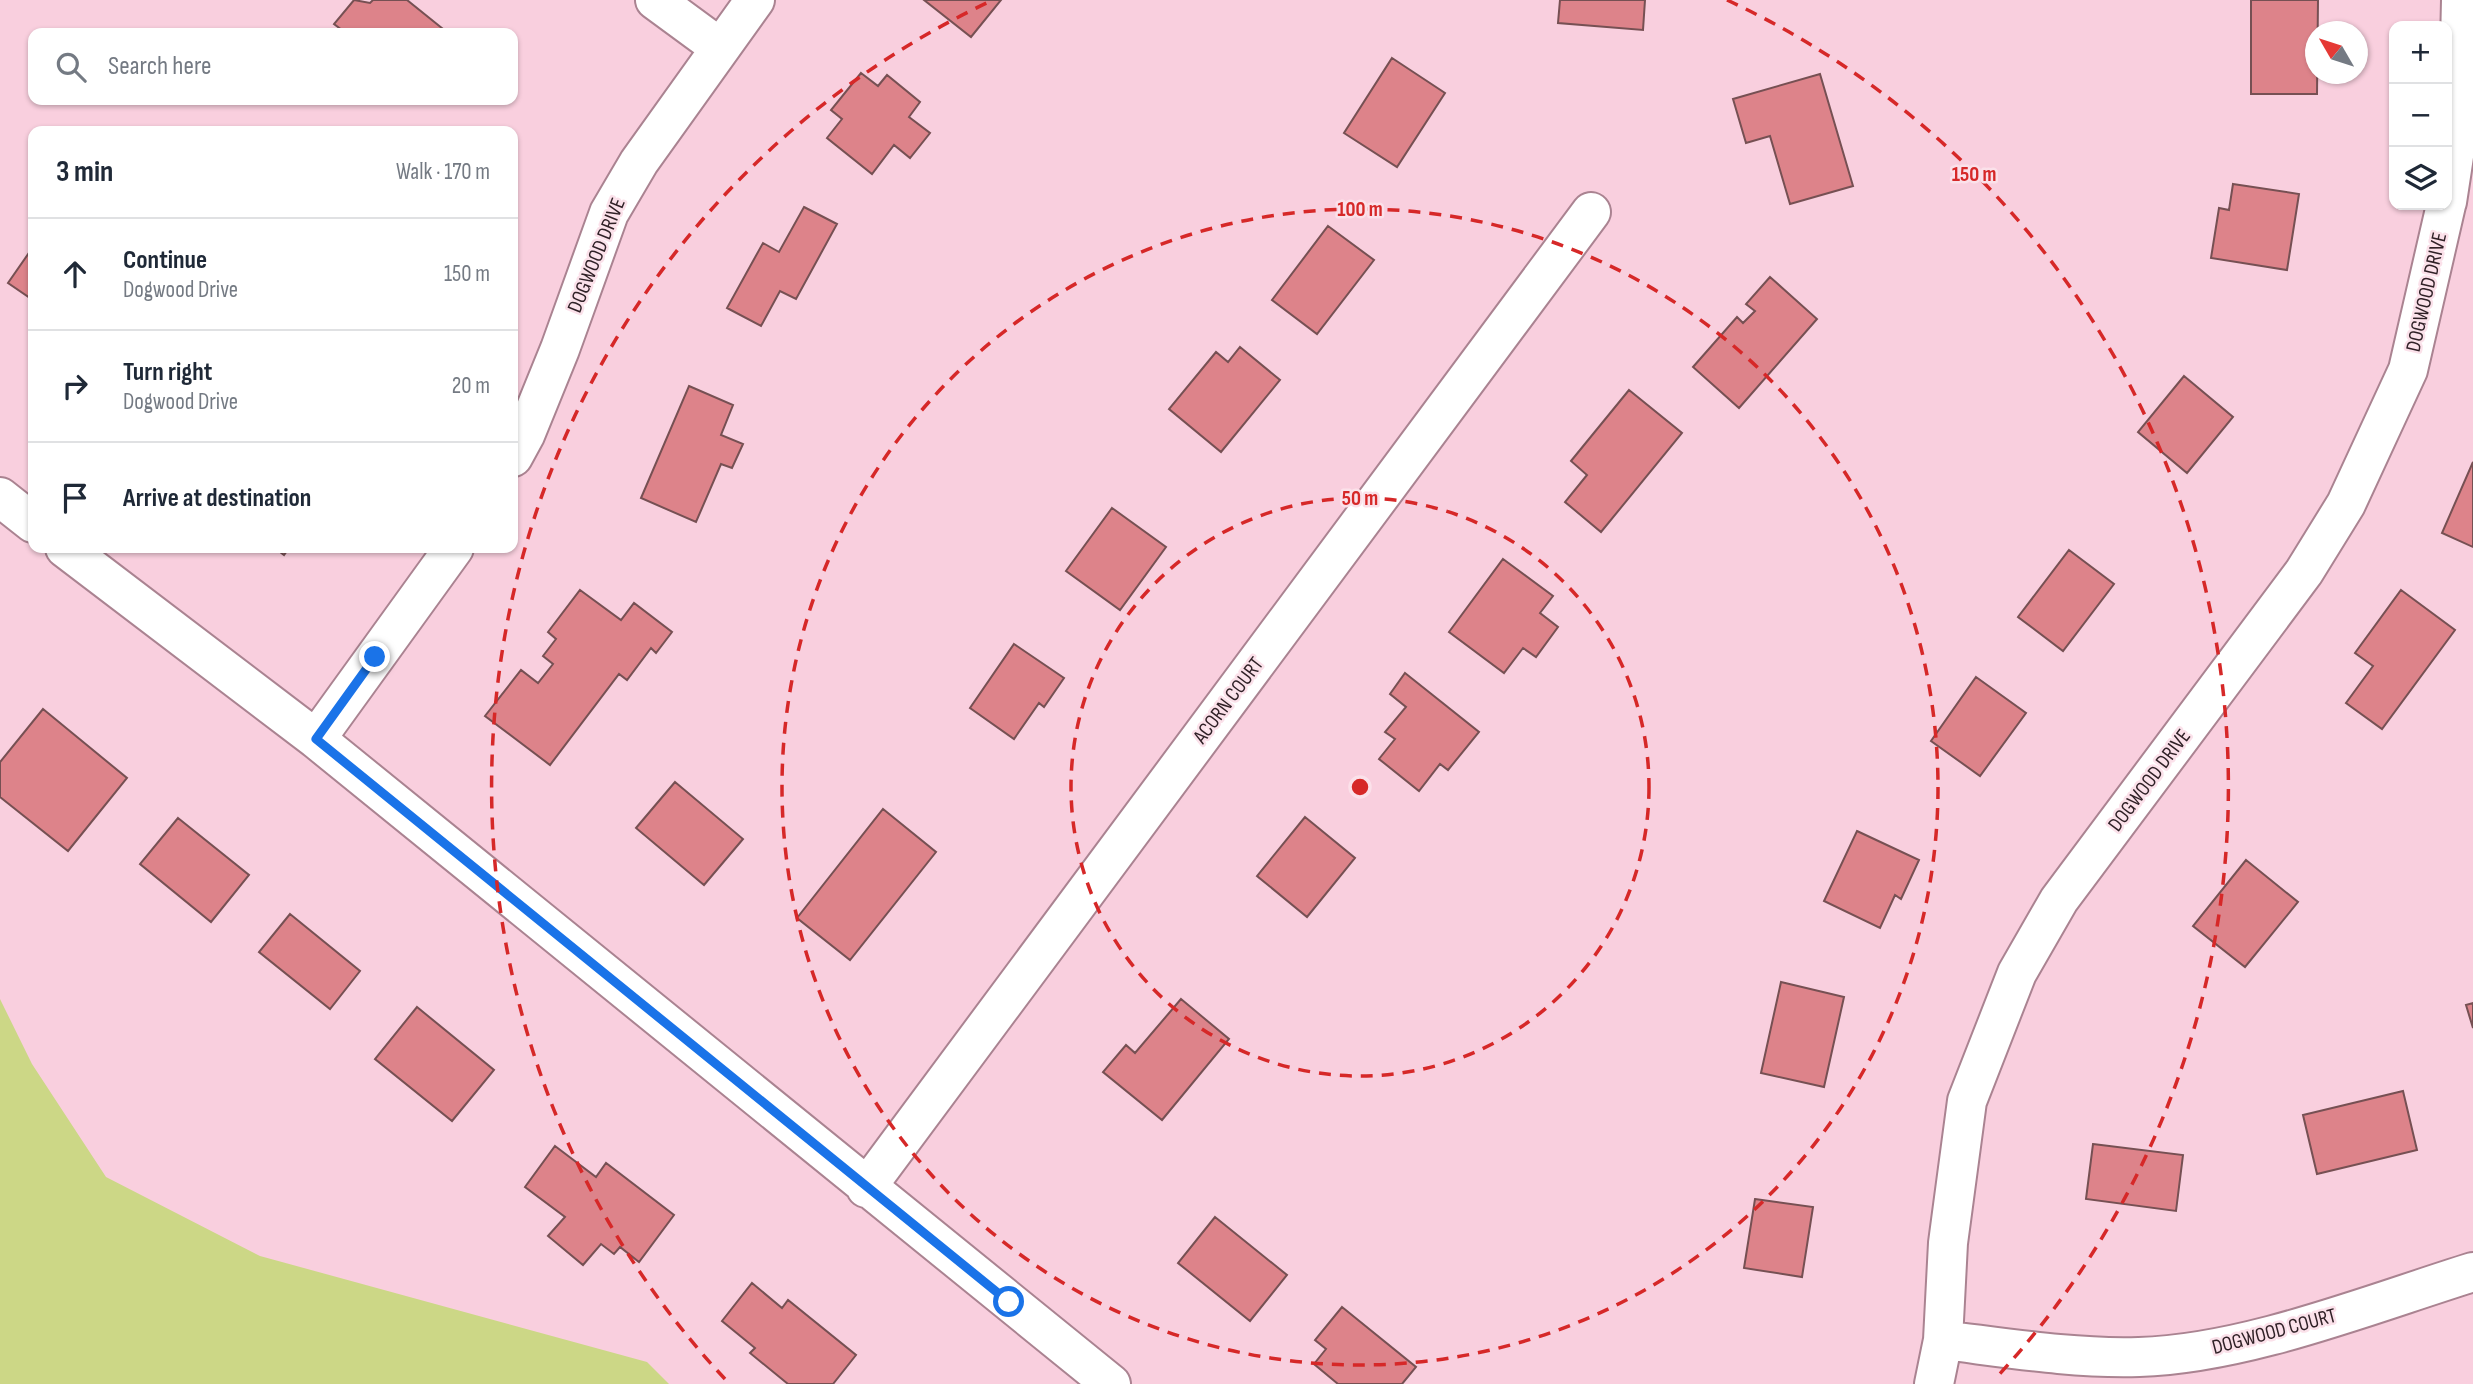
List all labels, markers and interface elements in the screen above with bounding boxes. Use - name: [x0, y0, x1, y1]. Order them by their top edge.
- north arrow: [2305, 21, 2368, 84]
- map controls: [2389, 21, 2452, 210]
- button: +: [2389, 21, 2452, 84]
- search box: [28, 28, 518, 105]
- icon: search: [52, 48, 90, 86]
- text: Search here: [108, 51, 211, 82]
- button: −: [2389, 84, 2452, 147]
- button: layers: [2389, 147, 2452, 210]
- text: 3 min: [56, 154, 113, 190]
- text: Walk · 170 m: [396, 158, 490, 186]
- text: 150 m: [1952, 162, 1996, 187]
- street label: DOGWOOD DRIVE: [562, 194, 631, 316]
- text: 100 m: [1337, 197, 1383, 222]
- street label: DOGWOOD DRIVE: [2401, 230, 2452, 354]
- text: Continue: [123, 245, 207, 276]
- icon: ahead: [56, 255, 94, 293]
- text: 150 m: [444, 260, 490, 288]
- text: Dogwood Drive: [123, 276, 238, 304]
- text: Turn right: [123, 357, 212, 388]
- icon: right: [56, 367, 94, 405]
- text: 20 m: [452, 372, 490, 400]
- text: Dogwood Drive: [123, 388, 238, 416]
- icon: arrive: [56, 479, 94, 517]
- text: Arrive at destination: [123, 483, 311, 514]
- text: 50 m: [1342, 486, 1378, 511]
- route end: [359, 641, 390, 672]
- street label: ACORN COURT: [1187, 652, 1269, 749]
- street label: DOGWOOD DRIVE: [2103, 724, 2196, 836]
- centre of rings: [1348, 775, 1372, 799]
- route start: [993, 1286, 1024, 1317]
- street label: DOGWOOD COURT: [2209, 1303, 2340, 1360]

